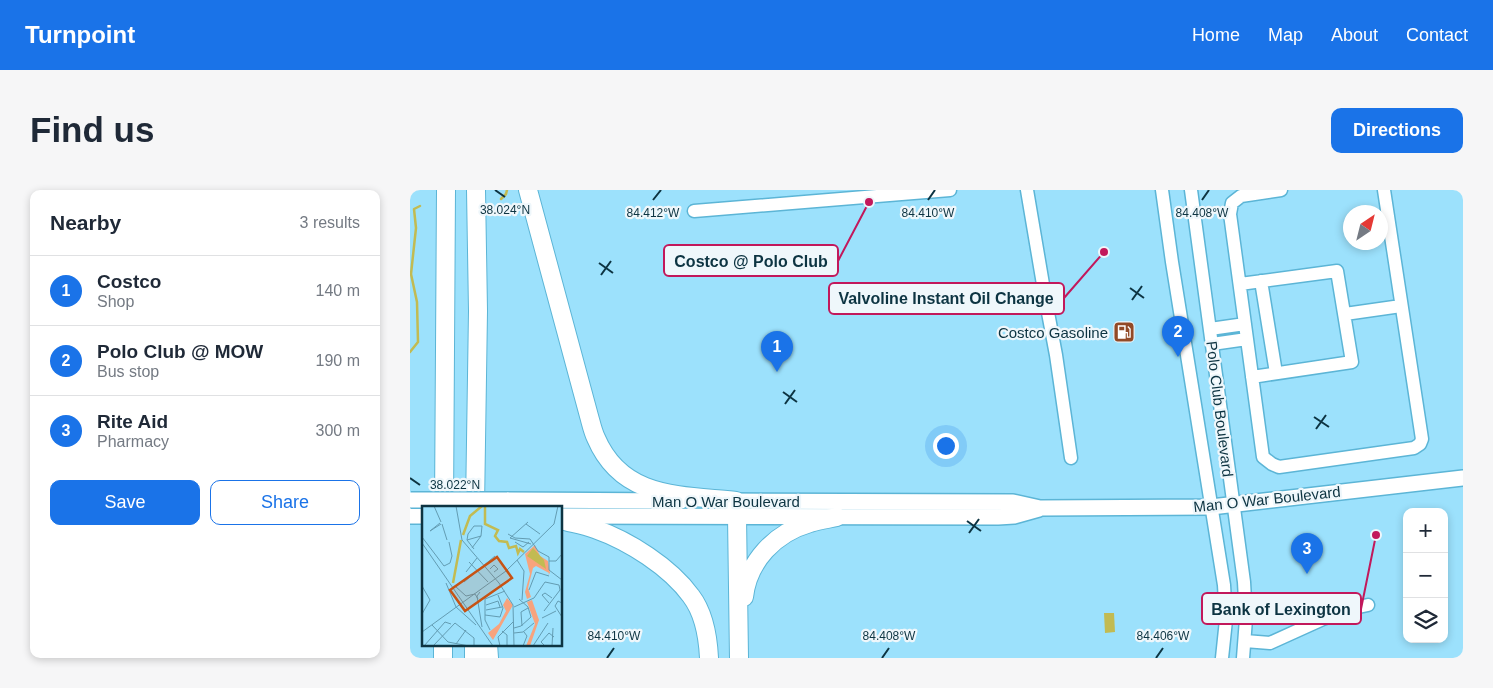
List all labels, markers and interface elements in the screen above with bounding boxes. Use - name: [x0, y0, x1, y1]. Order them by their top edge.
- text: Turnpoint: [25, 21, 135, 48]
- text: Home: [1192, 25, 1240, 45]
- text: Map: [1268, 25, 1303, 45]
- text: About: [1331, 25, 1378, 45]
- text: Contact: [1406, 25, 1468, 45]
- button: Directions: [1331, 108, 1463, 153]
- text: Find us: [30, 110, 154, 149]
- text: 38.024°N: [480, 203, 530, 217]
- north arrow: [1343, 205, 1388, 250]
- text: 84.412°W: [627, 206, 680, 220]
- text: 84.410°W: [902, 206, 955, 220]
- text: 84.408°W: [1176, 206, 1229, 220]
- text: Nearby: [50, 211, 121, 234]
- text: 3 results: [300, 214, 360, 231]
- callout: Costco @ Polo Club: [664, 245, 838, 276]
- text: Costco @ Polo Club: [674, 253, 828, 270]
- text: Costco: [97, 271, 161, 292]
- text: 1: [62, 282, 70, 299]
- text: 140 m: [316, 282, 360, 299]
- callout: Valvoline Instant Oil Change: [829, 283, 1064, 314]
- text: Valvoline Instant Oil Change: [838, 290, 1054, 307]
- text: Shop: [97, 293, 134, 310]
- pin: 2: [1162, 316, 1194, 357]
- fuel station icon: Costco Gasoline: [1112, 320, 1136, 344]
- place label: Costco Gasoline: [998, 324, 1108, 341]
- pin: 1: [761, 331, 793, 372]
- street label: Polo Club Boulevard: [1203, 340, 1237, 478]
- text: Polo Club @ MOW: [97, 341, 263, 362]
- text: 2: [62, 352, 70, 369]
- text: 190 m: [316, 352, 360, 369]
- text: Bus stop: [97, 363, 159, 380]
- text: Rite Aid: [97, 411, 168, 432]
- text: 3: [62, 422, 70, 439]
- text: 300 m: [316, 422, 360, 439]
- text: Pharmacy: [97, 433, 169, 450]
- your location: [933, 433, 959, 459]
- text: 38.022°N: [430, 478, 480, 492]
- button: Save: [50, 480, 200, 525]
- button: Share: [210, 480, 360, 525]
- street label: Man O War Boulevard: [1193, 483, 1341, 515]
- street label: Man O War Boulevard: [652, 493, 800, 510]
- inset map: [422, 506, 562, 646]
- map controls: [1403, 508, 1448, 643]
- button: +: [1403, 508, 1448, 553]
- pin: 3: [1291, 533, 1323, 574]
- button: −: [1403, 553, 1448, 598]
- callout: Bank of Lexington: [1202, 593, 1361, 624]
- button: layers: [1403, 598, 1448, 643]
- text: Bank of Lexington: [1211, 601, 1351, 618]
- text: 84.410°W: [588, 629, 641, 643]
- text: 84.408°W: [863, 629, 916, 643]
- text: 84.406°W: [1137, 629, 1190, 643]

